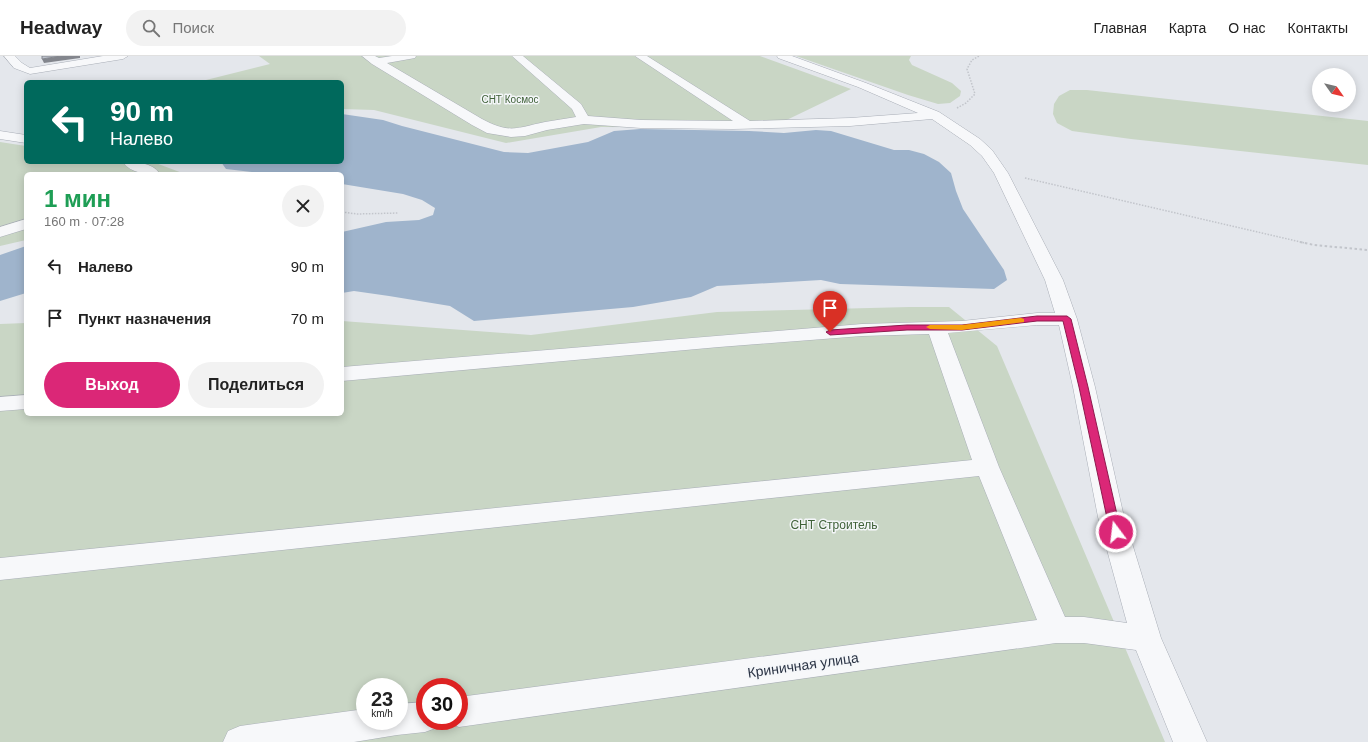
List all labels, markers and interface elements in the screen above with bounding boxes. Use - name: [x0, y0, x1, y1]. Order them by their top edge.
- search box: [126, 10, 406, 46]
- text: Headway: [20, 17, 102, 38]
- icon: search: [140, 17, 162, 39]
- text: Поиск: [172, 19, 214, 36]
- text: Главная: [1093, 20, 1147, 36]
- text: Карта: [1169, 20, 1206, 36]
- text: О нас: [1228, 20, 1266, 36]
- text: Контакты: [1288, 20, 1348, 36]
- north arrow: [1312, 68, 1356, 112]
- map controls: [1312, 68, 1356, 112]
- park label: СНТ Космос: [481, 94, 539, 105]
- icon: left: [44, 96, 96, 148]
- text: 90 m: [110, 96, 174, 127]
- text: Налево: [110, 129, 173, 149]
- text: 1 мин: [44, 185, 111, 212]
- button: close: [282, 185, 324, 227]
- text: 160 m · 07:28: [44, 214, 124, 229]
- icon: left: [44, 255, 66, 277]
- text: Налево: [78, 258, 133, 275]
- text: 90 m: [291, 258, 324, 275]
- pin: [813, 291, 847, 332]
- icon: arrive: [819, 297, 841, 319]
- icon: arrive: [44, 307, 66, 329]
- text: Пункт назначения: [78, 310, 211, 327]
- text: 70 m: [291, 310, 324, 327]
- button: Выход: [44, 362, 180, 408]
- button: Поделиться: [188, 362, 324, 408]
- position arrow: [1095, 511, 1137, 553]
- park label: СНТ Строитель: [790, 518, 878, 532]
- street label: Криничная улица: [746, 649, 860, 681]
- speed limit sign: 30: [416, 678, 468, 730]
- text: 23: [371, 688, 393, 710]
- text: km/h: [371, 708, 393, 719]

